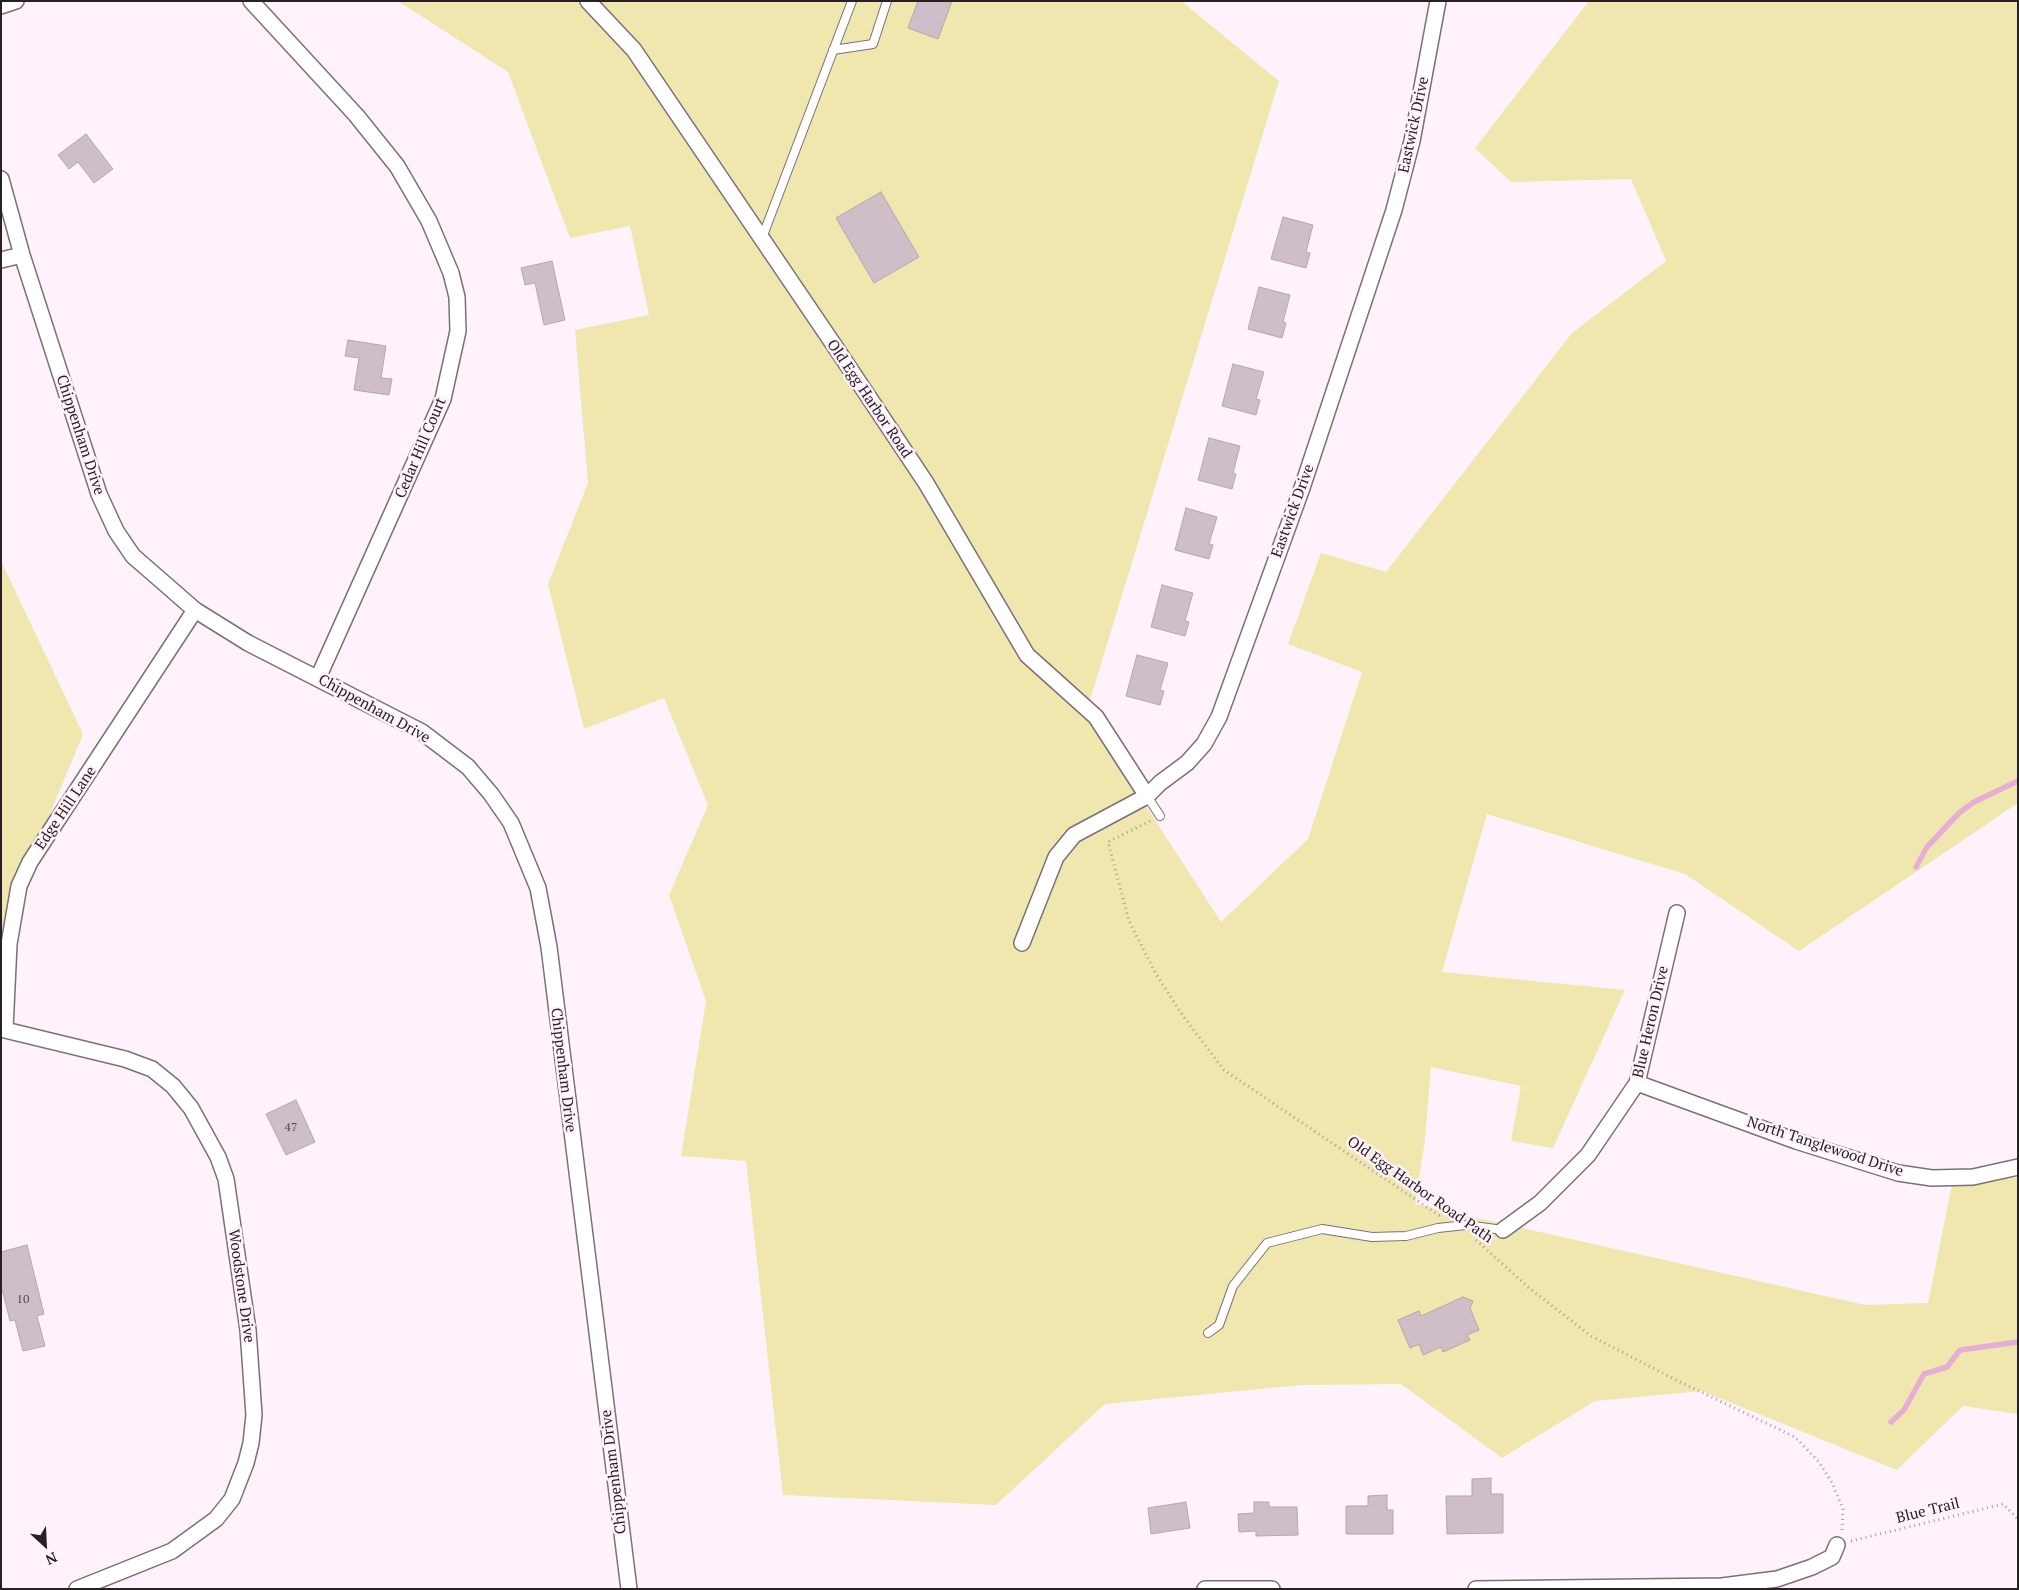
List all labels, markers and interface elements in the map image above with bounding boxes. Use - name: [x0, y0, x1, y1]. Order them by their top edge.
- street label: Eastwick Drive: [1395, 75, 1433, 175]
- street label: Old Egg Harbor Road: [823, 336, 915, 462]
- street label: Chippenham Drive: [52, 373, 108, 497]
- street label: Cedar Hill Court: [392, 395, 450, 501]
- street label: Eastwick Drive: [1268, 462, 1318, 560]
- street label: Chippenham Drive: [315, 671, 433, 747]
- street label: Edge Hill Lane: [32, 763, 100, 853]
- street label: Blue Heron Drive: [1629, 964, 1673, 1080]
- street label: Chippenham Drive: [546, 1007, 580, 1133]
- street label: North Tanglewood Drive: [1745, 1113, 1905, 1181]
- house number: 47: [285, 1121, 297, 1135]
- street label: Old Egg Harbor Road Path: [1344, 1133, 1496, 1247]
- street label: Woodstone Drive: [224, 1228, 258, 1344]
- house number: 10: [17, 1293, 29, 1307]
- street label: Chippenham Drive: [597, 1409, 631, 1535]
- street label: Blue Trail: [1894, 1494, 1962, 1528]
- north arrow: [20, 1520, 70, 1570]
- text: N: [43, 1548, 60, 1570]

